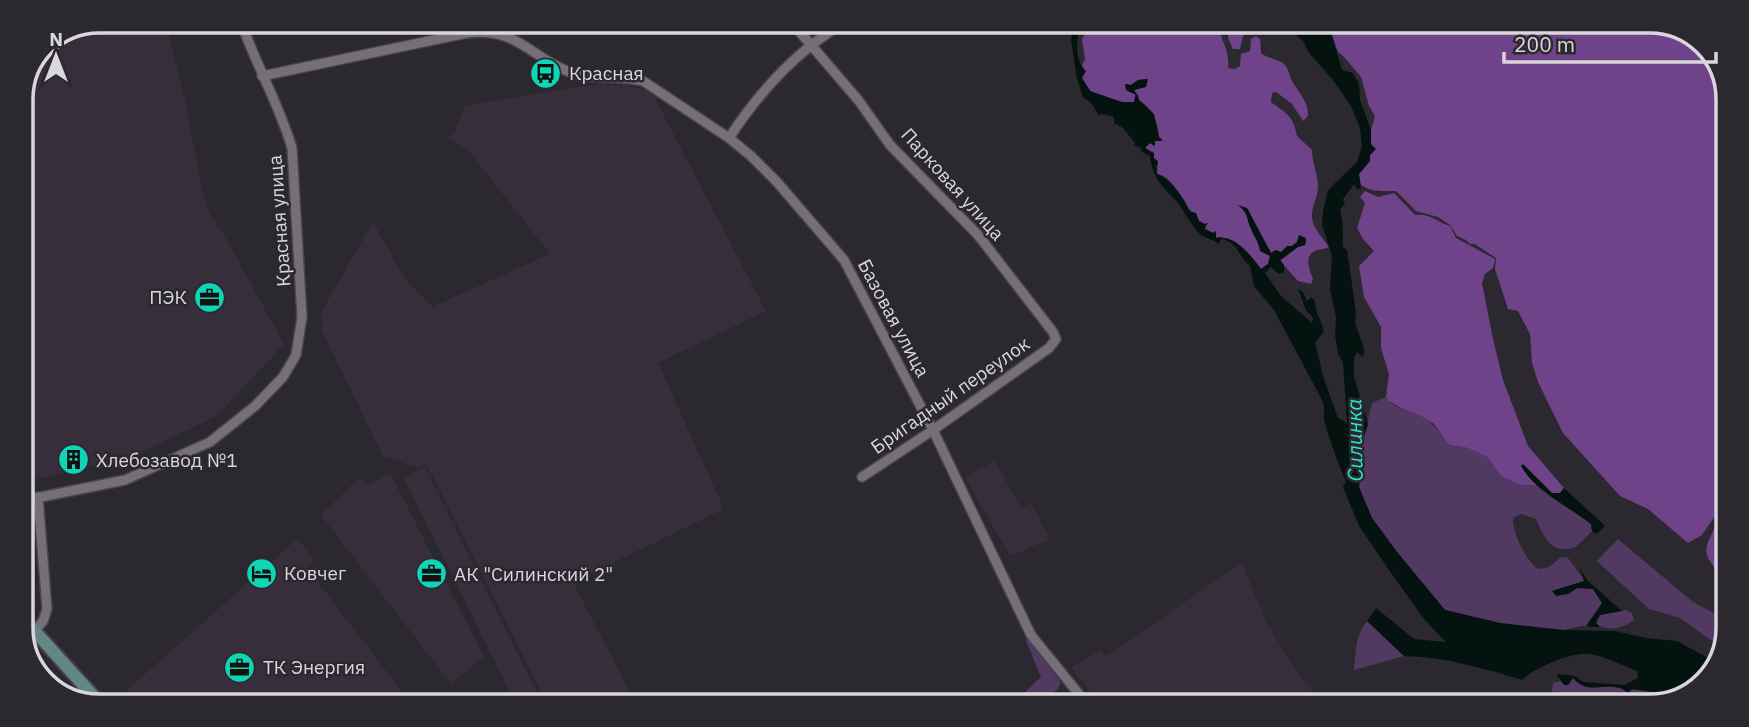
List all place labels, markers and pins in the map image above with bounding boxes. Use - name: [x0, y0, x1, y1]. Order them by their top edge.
- bus stop icon: Красная: [529, 56, 563, 90]
- place label: Красная: [569, 61, 644, 85]
- office icon: ПЭК: [193, 280, 227, 314]
- place label: ПЭК: [149, 285, 187, 309]
- building icon: Хлебозавод №1: [56, 443, 90, 477]
- place label: Хлебозавод №1: [96, 448, 238, 472]
- hotel icon: Ковчег: [244, 556, 278, 590]
- office icon: АК "Силинский 2": [414, 557, 448, 591]
- place label: Ковчег: [284, 561, 346, 585]
- place label: АК "Силинский 2": [454, 562, 613, 586]
- office icon: ТК Энергия: [223, 650, 257, 684]
- place label: ТК Энергия: [263, 655, 365, 679]

